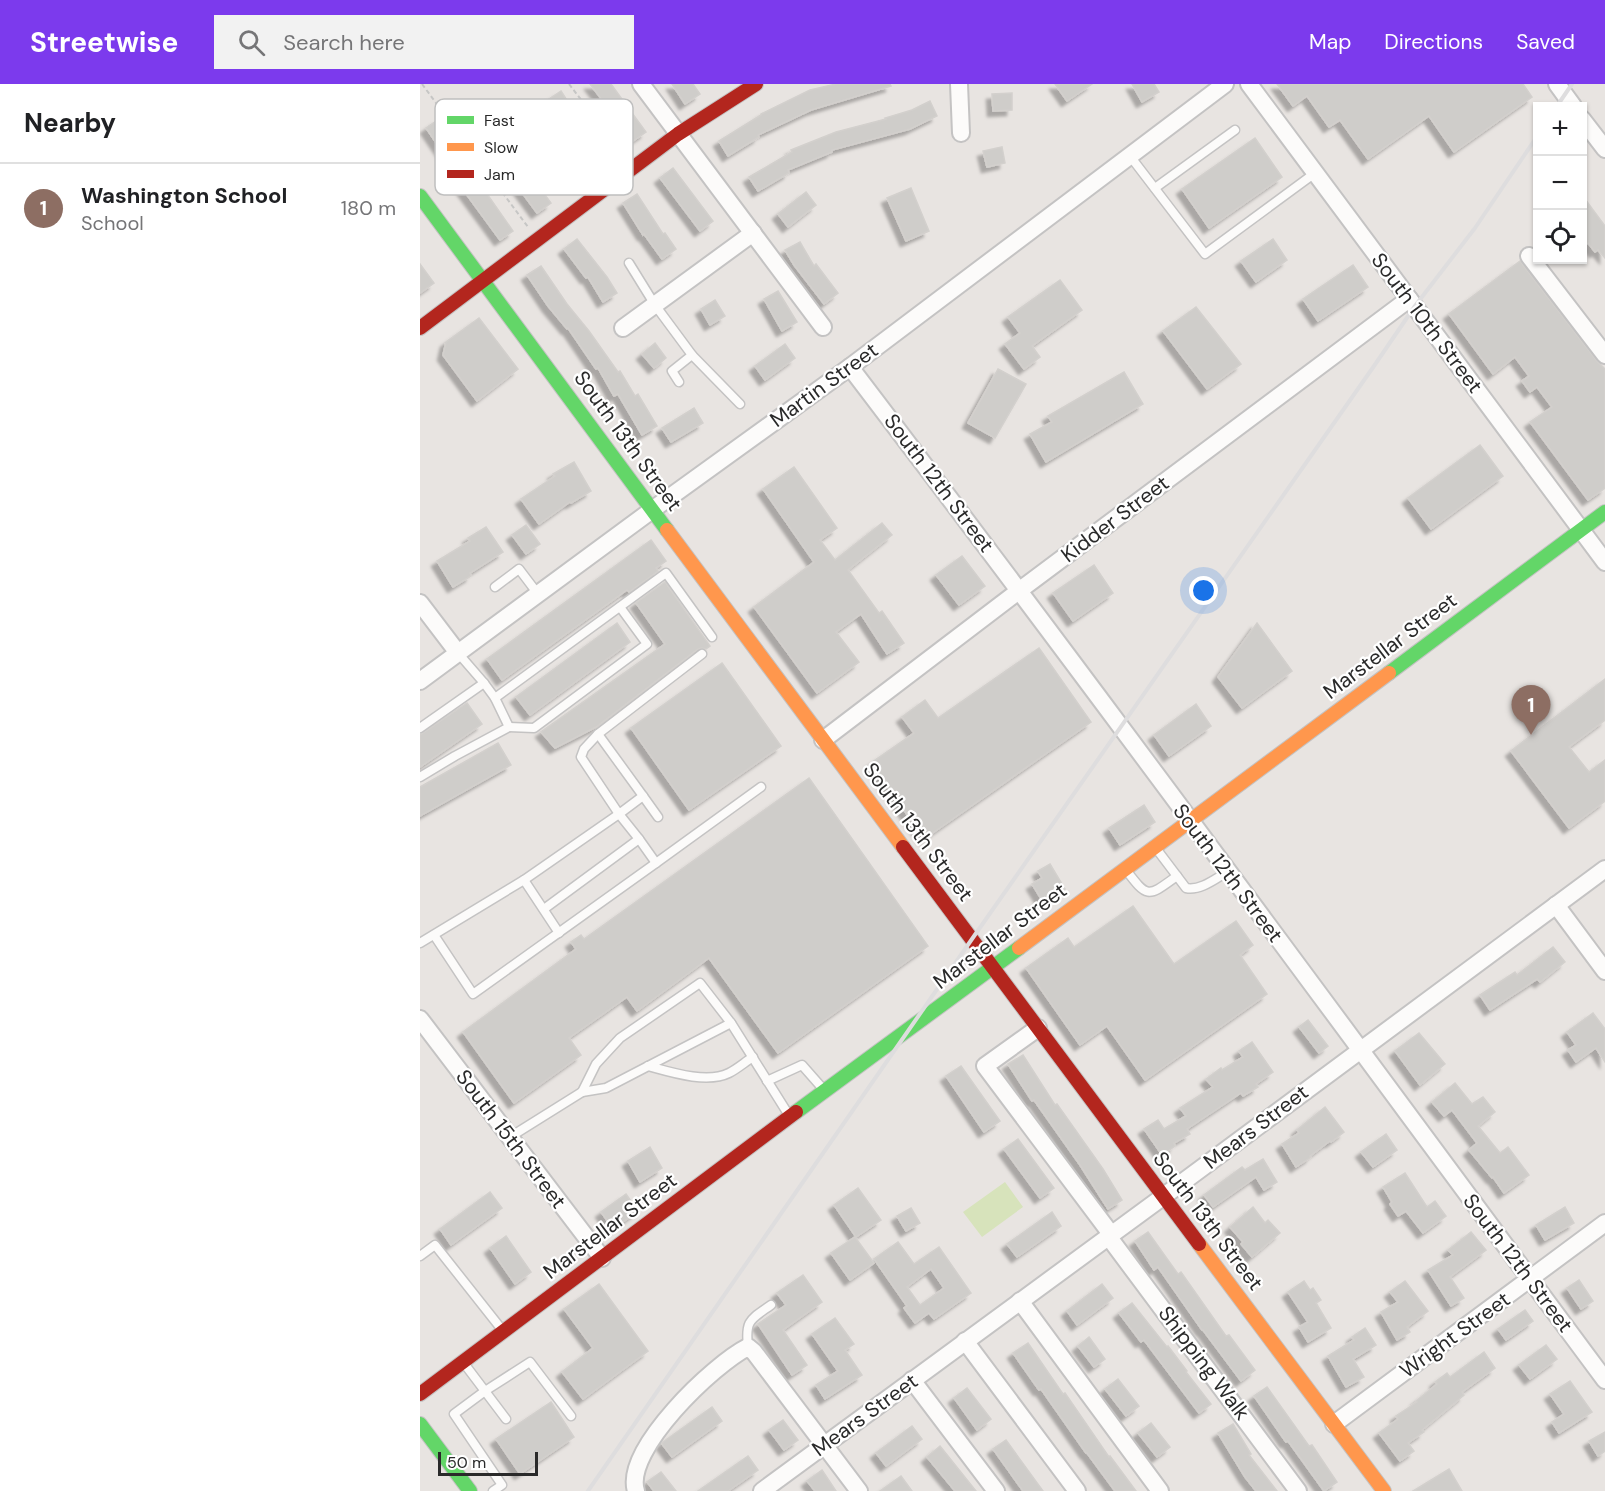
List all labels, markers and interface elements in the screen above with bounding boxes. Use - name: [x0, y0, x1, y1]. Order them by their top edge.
- search box: [214, 15, 634, 69]
- text: Streetwise: [30, 24, 178, 61]
- icon: search: [235, 26, 268, 59]
- text: Search here: [283, 28, 405, 57]
- text: Map: [1309, 28, 1351, 56]
- text: Directions: [1384, 28, 1483, 56]
- text: Saved: [1516, 28, 1575, 56]
- legend: [435, 99, 633, 195]
- map controls: [1533, 102, 1587, 264]
- button: +: [1533, 102, 1587, 156]
- text: Nearby: [24, 106, 116, 140]
- text: Fast: [484, 110, 515, 131]
- text: Slow: [484, 137, 518, 158]
- button: −: [1533, 156, 1587, 210]
- text: Jam: [484, 164, 515, 185]
- text: Washington School: [81, 181, 287, 210]
- text: 1: [40, 195, 47, 221]
- text: 180 m: [341, 195, 396, 221]
- text: School: [81, 210, 144, 236]
- button: locate: [1533, 210, 1587, 264]
- street label: South 10th Street: [1365, 247, 1489, 399]
- street label: Martin Street: [764, 336, 884, 434]
- street label: South 13th Street: [568, 365, 688, 517]
- street label: South 12th Street: [878, 408, 1000, 558]
- street label: Kidder Street: [1055, 469, 1175, 569]
- your location: [1189, 576, 1218, 605]
- street label: Marstellar Street: [1317, 587, 1463, 705]
- pin: 1: [1512, 686, 1550, 735]
- street label: South 13th Street: [857, 757, 979, 907]
- street label: South 12th Street: [1167, 798, 1289, 948]
- street label: Marstellar Street: [927, 877, 1073, 995]
- street label: South 15th Street: [449, 1064, 573, 1214]
- street label: Mears Street: [1198, 1078, 1314, 1176]
- street label: South 13th Street: [1147, 1146, 1269, 1296]
- street label: Marstellar Street: [537, 1167, 683, 1285]
- street label: South 12th Street: [1457, 1188, 1579, 1338]
- street label: Wright Street: [1394, 1285, 1516, 1385]
- street label: Shipping Walk: [1152, 1300, 1256, 1426]
- street label: Mears Street: [806, 1367, 924, 1463]
- scale bar: [438, 1449, 538, 1476]
- text: 50 m: [447, 1452, 486, 1473]

